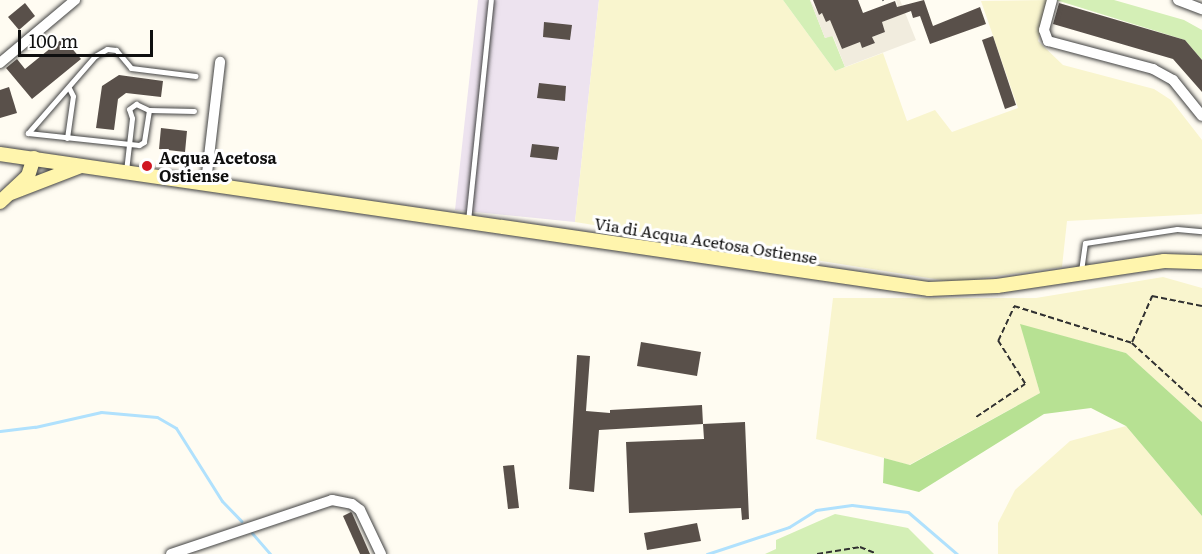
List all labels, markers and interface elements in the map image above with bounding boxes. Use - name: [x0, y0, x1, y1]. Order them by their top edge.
- scale bar: [21, 18, 156, 56]
- text: 100 m: [29, 27, 78, 54]
- place label: Acqua Acetosa Ostiense: [159, 147, 277, 185]
- marker: Acqua Acetosa Ostiense: [140, 159, 154, 173]
- street label: Via di Acqua Acetosa Ostiense: [593, 213, 819, 267]

